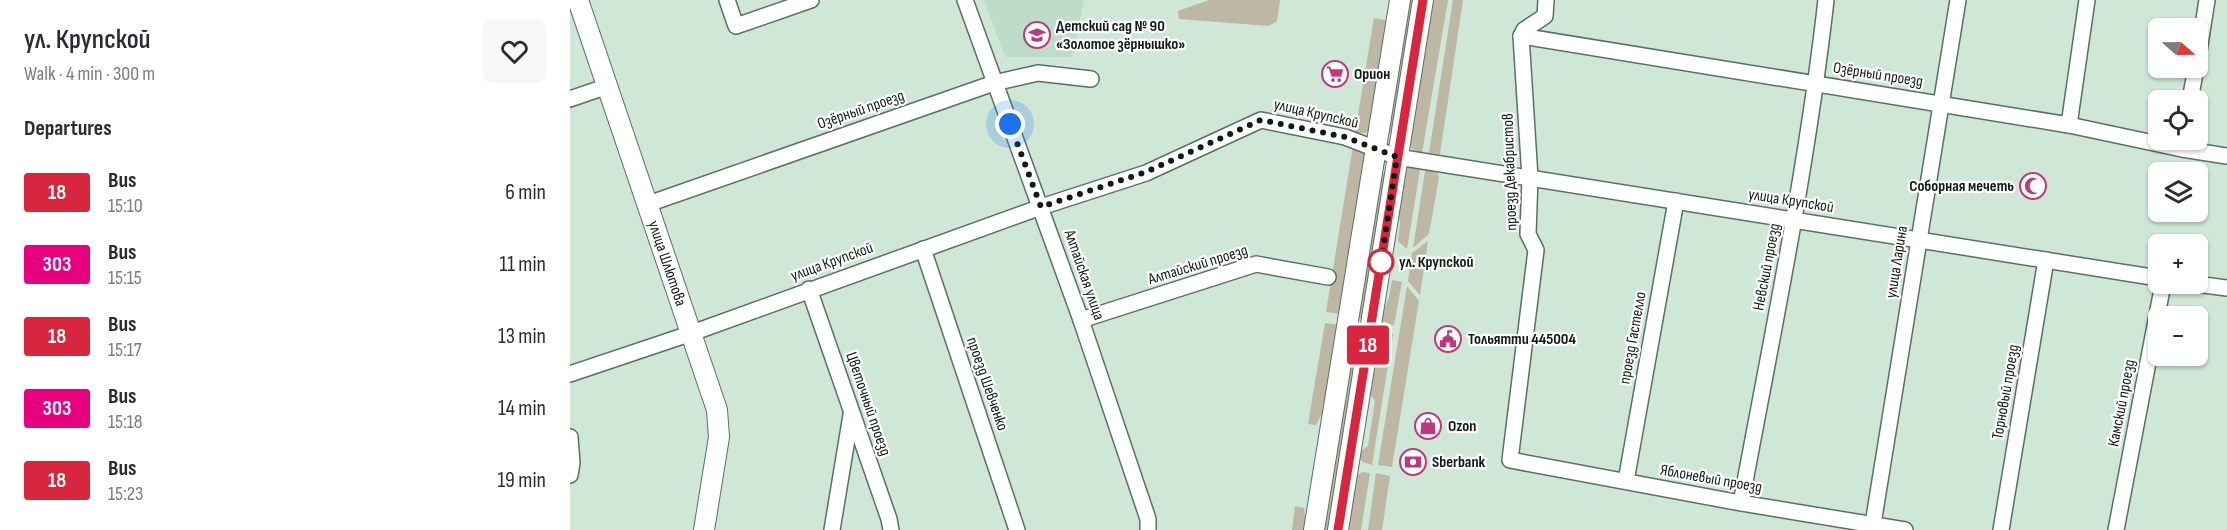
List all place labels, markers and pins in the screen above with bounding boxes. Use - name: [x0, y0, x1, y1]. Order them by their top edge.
- place label: Детский сад № 90 «Золотое зёрнышко»: [1056, 17, 1185, 54]
- school or university icon: Детский сад № 90 «Золотое зёрнышко»: [1022, 20, 1052, 50]
- supermarket icon: Орион: [1320, 59, 1350, 89]
- place label: Орион: [1354, 65, 1390, 84]
- mosque icon: Cоборная мечеть: [2018, 171, 2048, 201]
- place label: Cоборная мечеть: [1909, 177, 2014, 196]
- marker: ул. Крупской: [1368, 249, 1394, 275]
- place label: ул. Крупской: [1399, 253, 1473, 272]
- public building icon: Тольятти 445004: [1433, 324, 1463, 354]
- place label: Тольятти 445004: [1468, 330, 1576, 349]
- shop icon: Ozon: [1413, 411, 1443, 441]
- place label: Ozon: [1448, 417, 1476, 436]
- bank icon: Sberbank: [1398, 447, 1428, 477]
- place label: Sberbank: [1432, 453, 1486, 472]

